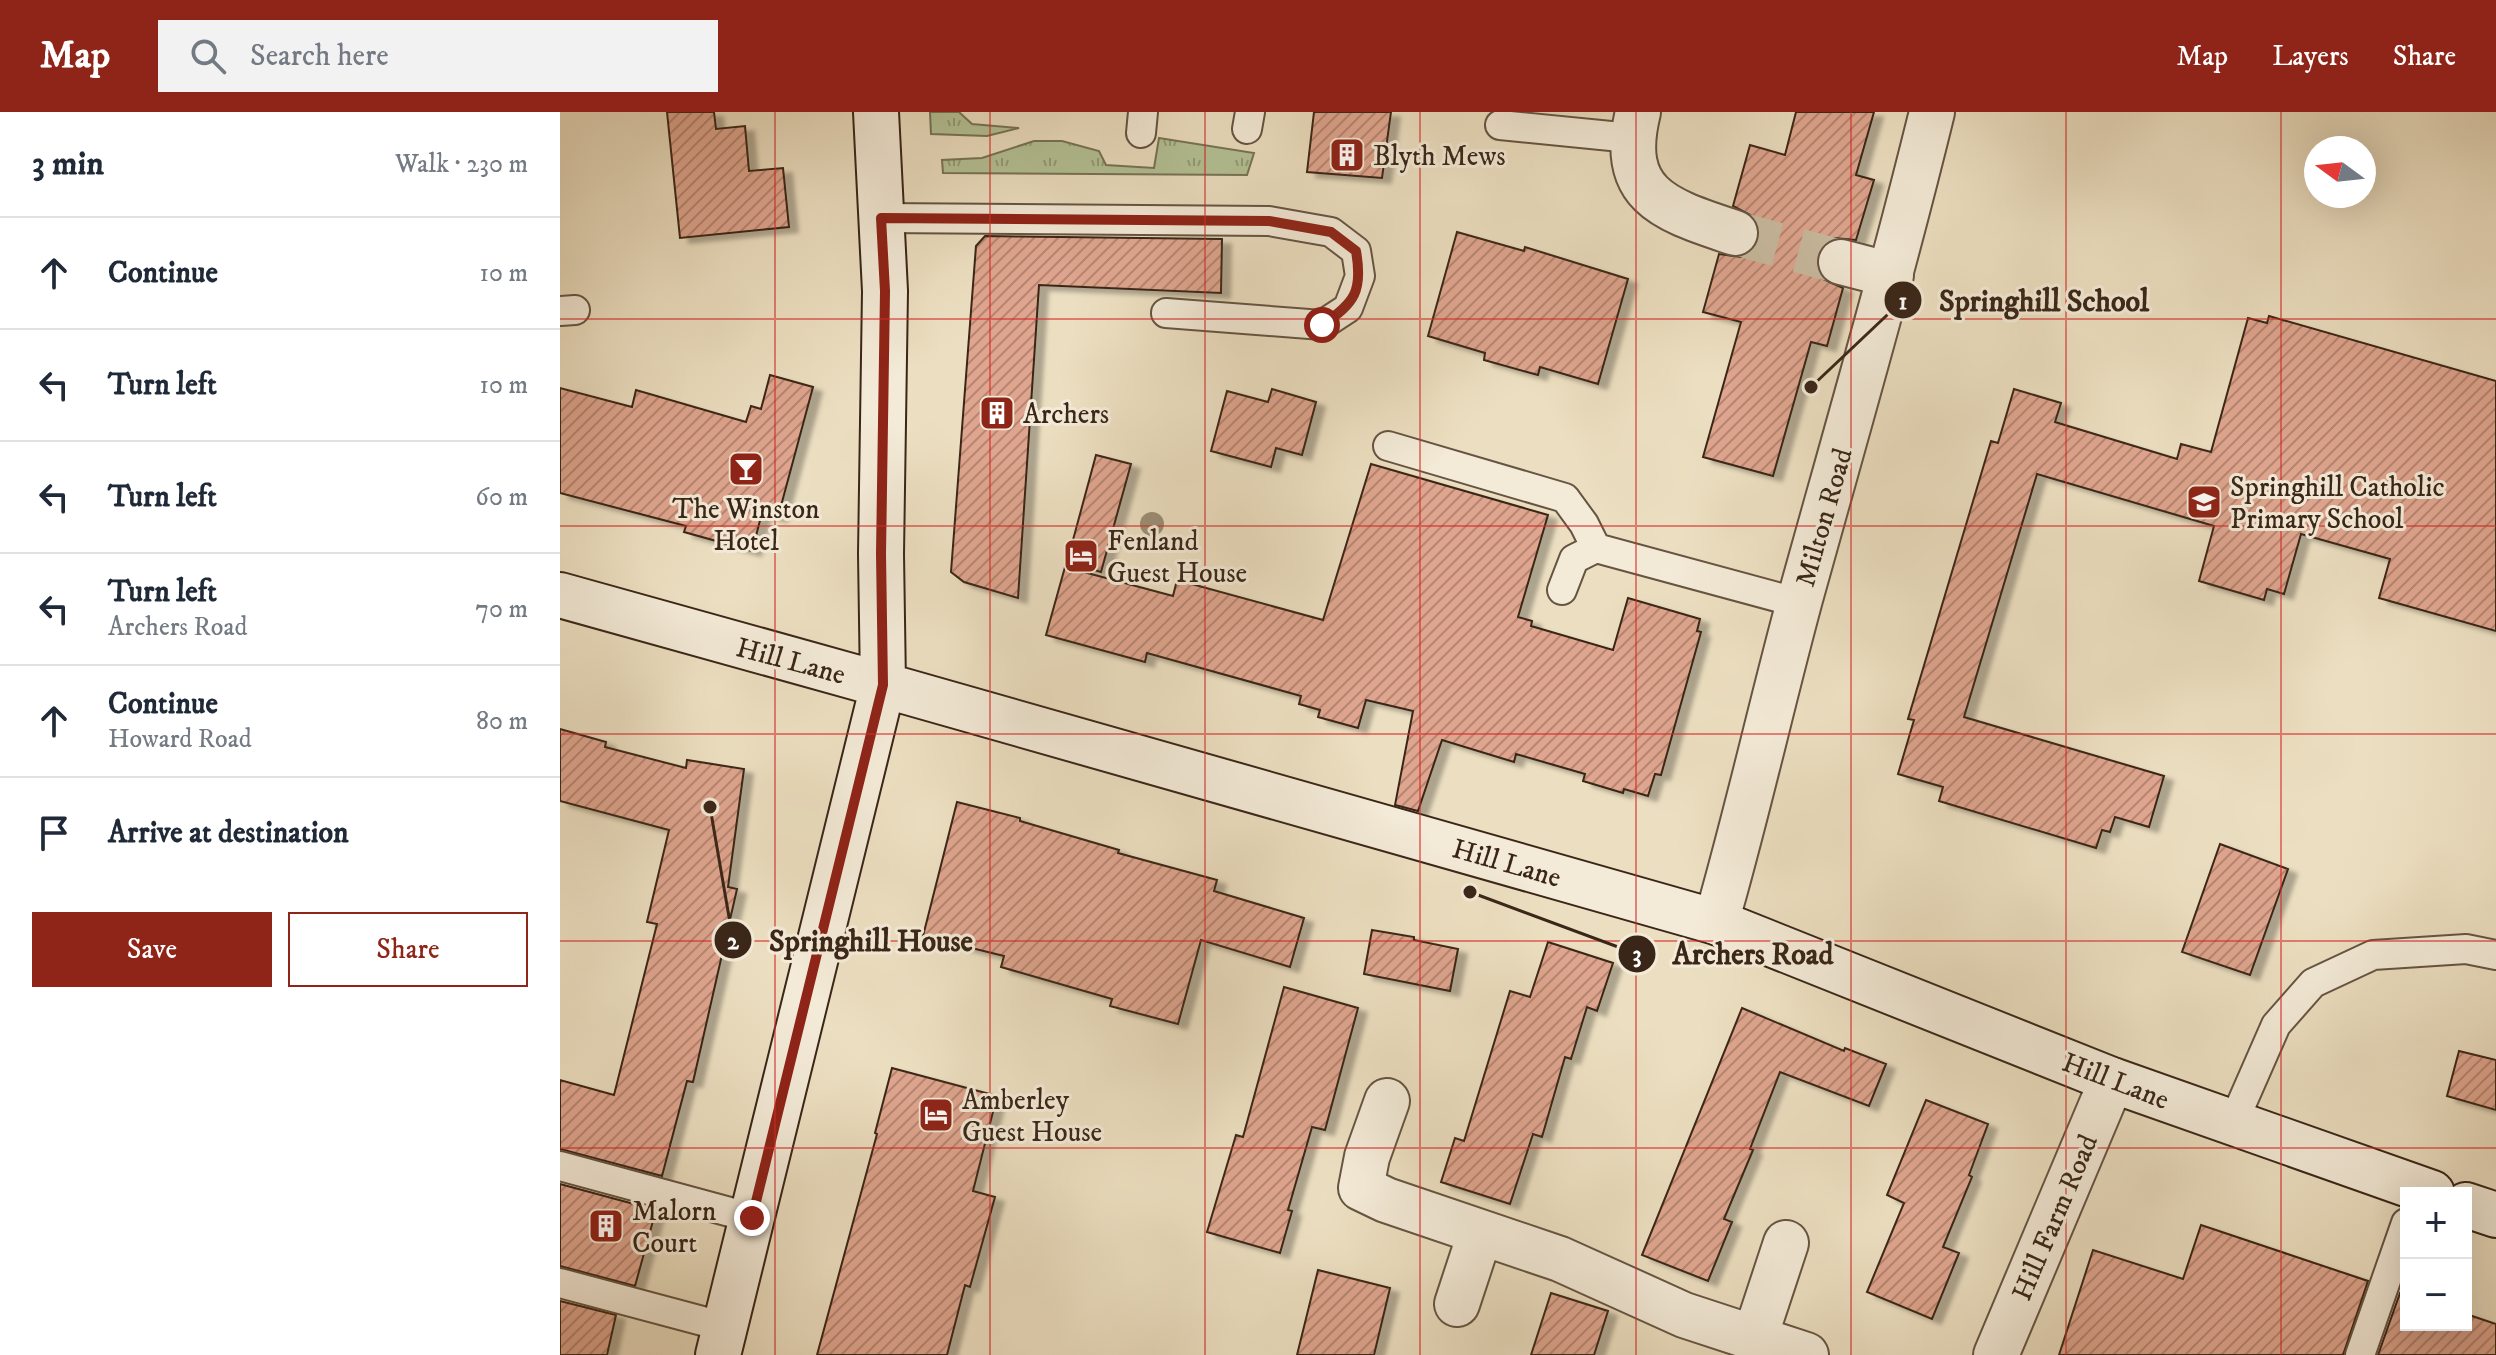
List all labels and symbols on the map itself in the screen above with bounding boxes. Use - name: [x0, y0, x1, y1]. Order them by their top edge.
- building icon: Blyth Mews: [1328, 136, 1366, 174]
- north arrow: [2304, 136, 2376, 208]
- place label: Blyth Mews: [1373, 139, 1506, 174]
- callout: Springhill School: [1883, 273, 2165, 327]
- text: Springhill School: [1939, 284, 2150, 321]
- text: 1: [1899, 287, 1908, 317]
- route start: [1304, 307, 1340, 343]
- building icon: Archers: [978, 394, 1016, 432]
- place label: Archers: [1023, 397, 1109, 432]
- street label: Milton Road: [1788, 444, 1861, 591]
- bar icon: The Winston Hotel: [727, 450, 765, 488]
- place label: Springhill Catholic Primary School: [2230, 470, 2445, 537]
- school or university icon: Springhill Catholic Primary School: [2185, 483, 2223, 521]
- place label: The Winston Hotel: [672, 492, 820, 559]
- place label: Fenland Guest House: [1107, 524, 1247, 591]
- hotel icon: Fenland Guest House: [1062, 537, 1100, 575]
- street label: Hill Lane: [732, 630, 849, 693]
- street label: Hill Lane: [1448, 831, 1565, 896]
- callout: Springhill House: [713, 913, 989, 967]
- text: Springhill House: [769, 924, 974, 961]
- text: 2: [727, 927, 740, 957]
- callout: Archers Road: [1617, 927, 1850, 981]
- text: Archers Road: [1672, 937, 1834, 974]
- text: 3: [1633, 940, 1642, 970]
- street label: Hill Lane: [2057, 1045, 2174, 1118]
- place label: Amberley Guest House: [962, 1083, 1102, 1150]
- hotel icon: Amberley Guest House: [917, 1096, 955, 1134]
- street label: Hill Farm Road: [2005, 1129, 2106, 1306]
- place label: Malorn Court: [632, 1194, 717, 1261]
- route end: [734, 1200, 770, 1236]
- building icon: Malorn Court: [587, 1207, 625, 1245]

